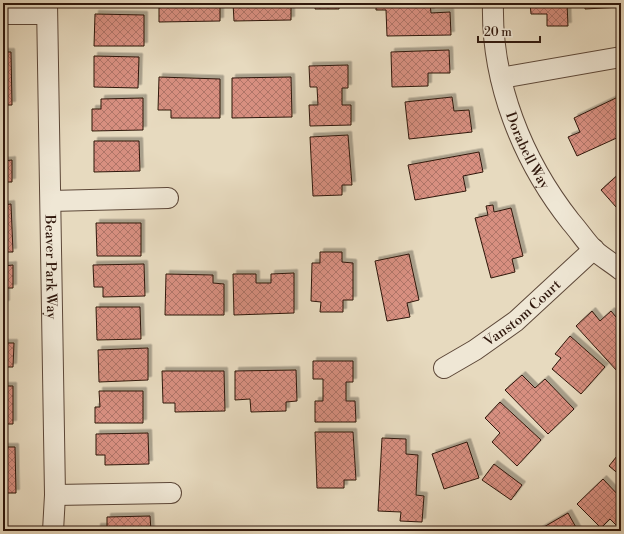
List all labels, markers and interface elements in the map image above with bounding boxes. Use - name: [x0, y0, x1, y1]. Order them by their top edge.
- scale bar: [478, 18, 540, 44]
- text: 20 m: [484, 25, 512, 40]
- street label: Dorabell Way: [501, 109, 554, 193]
- street label: Beaver Park Way: [40, 214, 60, 319]
- street label: Vanstom Court: [480, 276, 565, 352]

